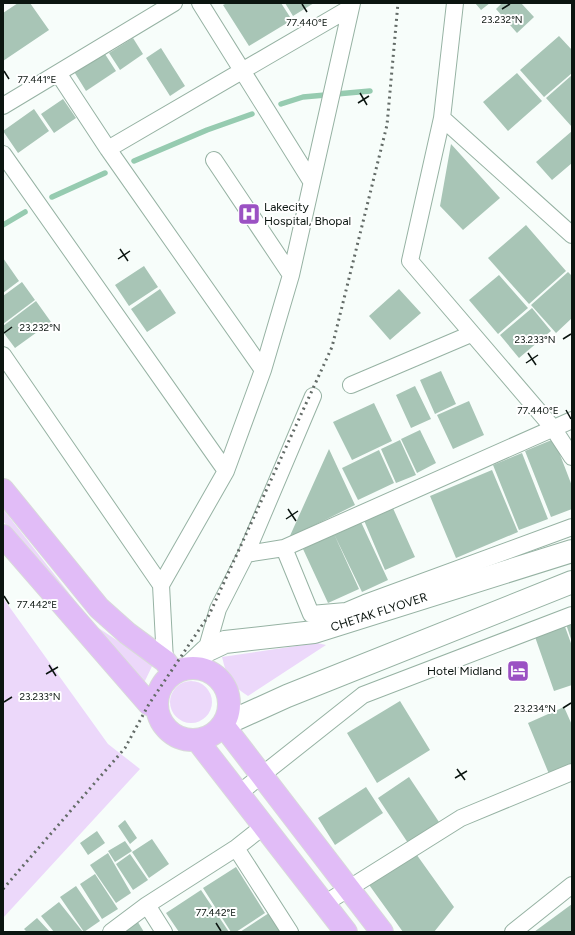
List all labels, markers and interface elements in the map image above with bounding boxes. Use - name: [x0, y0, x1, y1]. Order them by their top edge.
- text: 23.232°N: [481, 13, 523, 26]
- text: 77.440°E: [286, 16, 328, 29]
- text: 77.441°E: [18, 73, 57, 86]
- place label: Lakecity Hospital, Bhopal: [264, 200, 351, 228]
- hospital icon: Lakecity Hospital, Bhopal: [236, 201, 262, 227]
- text: 23.232°N: [19, 321, 61, 334]
- text: 23.233°N: [514, 333, 556, 346]
- text: 77.440°E: [517, 404, 559, 417]
- street label: CHETAK FLYOVER: [329, 590, 429, 634]
- text: 77.442°E: [17, 598, 57, 611]
- hotel icon: Hotel Midland: [505, 658, 531, 684]
- place label: Hotel Midland: [427, 664, 502, 678]
- text: 23.233°N: [19, 690, 61, 703]
- text: 23.234°N: [514, 702, 556, 715]
- text: 77.442°E: [196, 906, 236, 919]

